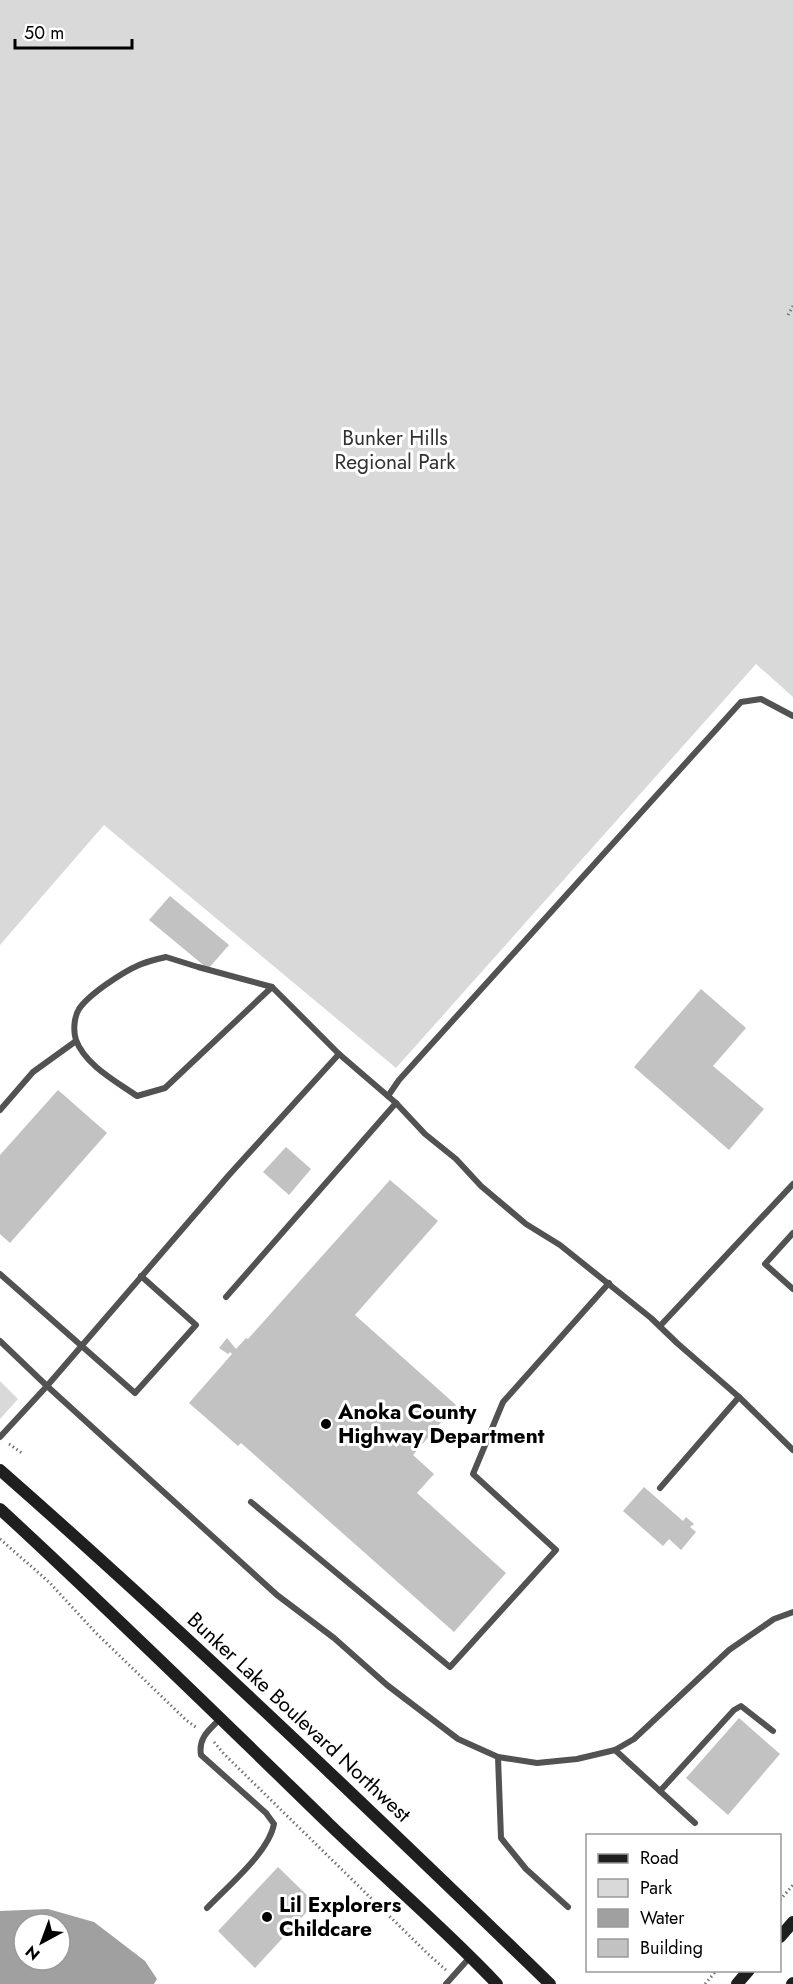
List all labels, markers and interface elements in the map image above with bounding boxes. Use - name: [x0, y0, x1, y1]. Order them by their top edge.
- scale bar: [15, 12, 132, 50]
- text: 50 m: [24, 20, 64, 46]
- park label: Bunker Hills Regional Park: [334, 423, 456, 477]
- place label: Anoka County Highway Department: [337, 1397, 545, 1451]
- marker: Anoka County Highway Department: [319, 1417, 333, 1431]
- street label: Bunker Lake Boulevard Northwest: [180, 1605, 418, 1829]
- legend: [586, 1834, 781, 1972]
- text: Road: [640, 1845, 679, 1871]
- text: Park: [640, 1875, 672, 1901]
- place label: Lil Explorers Childcare: [279, 1890, 402, 1944]
- text: Water: [640, 1905, 685, 1931]
- marker: Lil Explorers Childcare: [260, 1910, 274, 1924]
- north arrow: [12, 1912, 72, 1972]
- text: Building: [640, 1935, 703, 1961]
- text: N: [20, 1940, 45, 1966]

